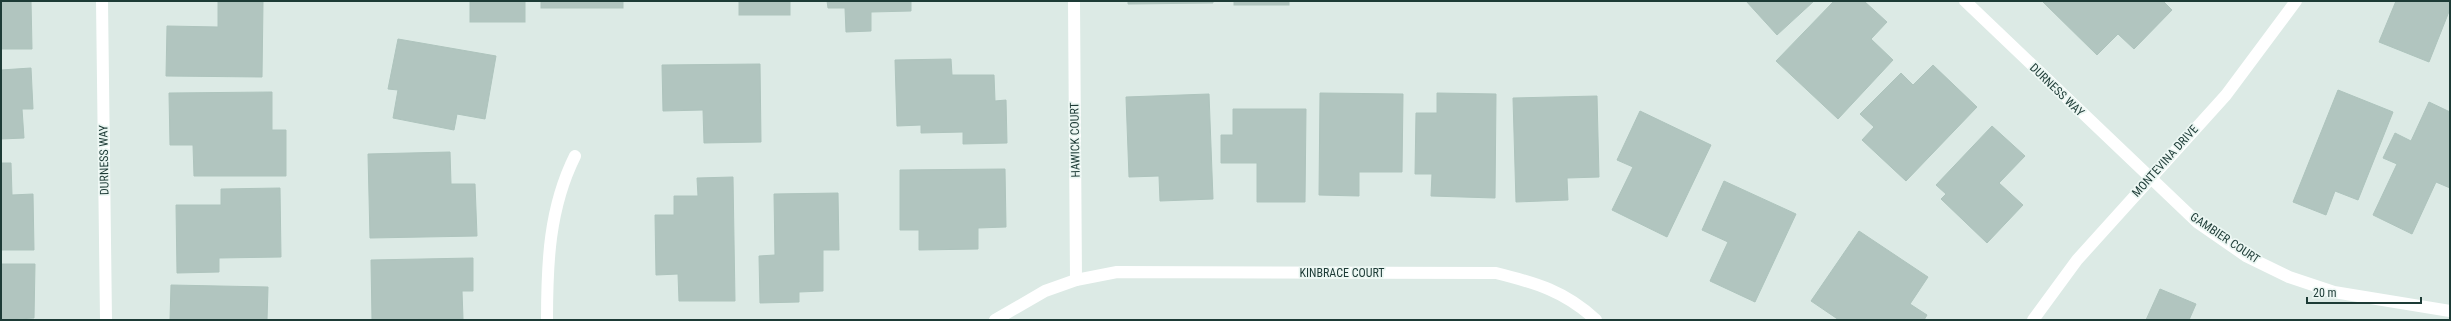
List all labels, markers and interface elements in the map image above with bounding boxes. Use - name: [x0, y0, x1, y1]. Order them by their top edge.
- street label: DURNESS WAY: [2027, 61, 2088, 120]
- street label: HAWICK COURT: [1067, 102, 1083, 178]
- street label: MONTEVINA DRIVE: [2129, 122, 2201, 200]
- street label: DURNESS WAY: [96, 124, 112, 195]
- street label: GAMBIER COURT: [2188, 210, 2262, 266]
- street label: KINBRACE COURT: [1299, 266, 1385, 280]
- scale bar: [2307, 279, 2421, 305]
- text: 20 m: [2313, 286, 2337, 300]

